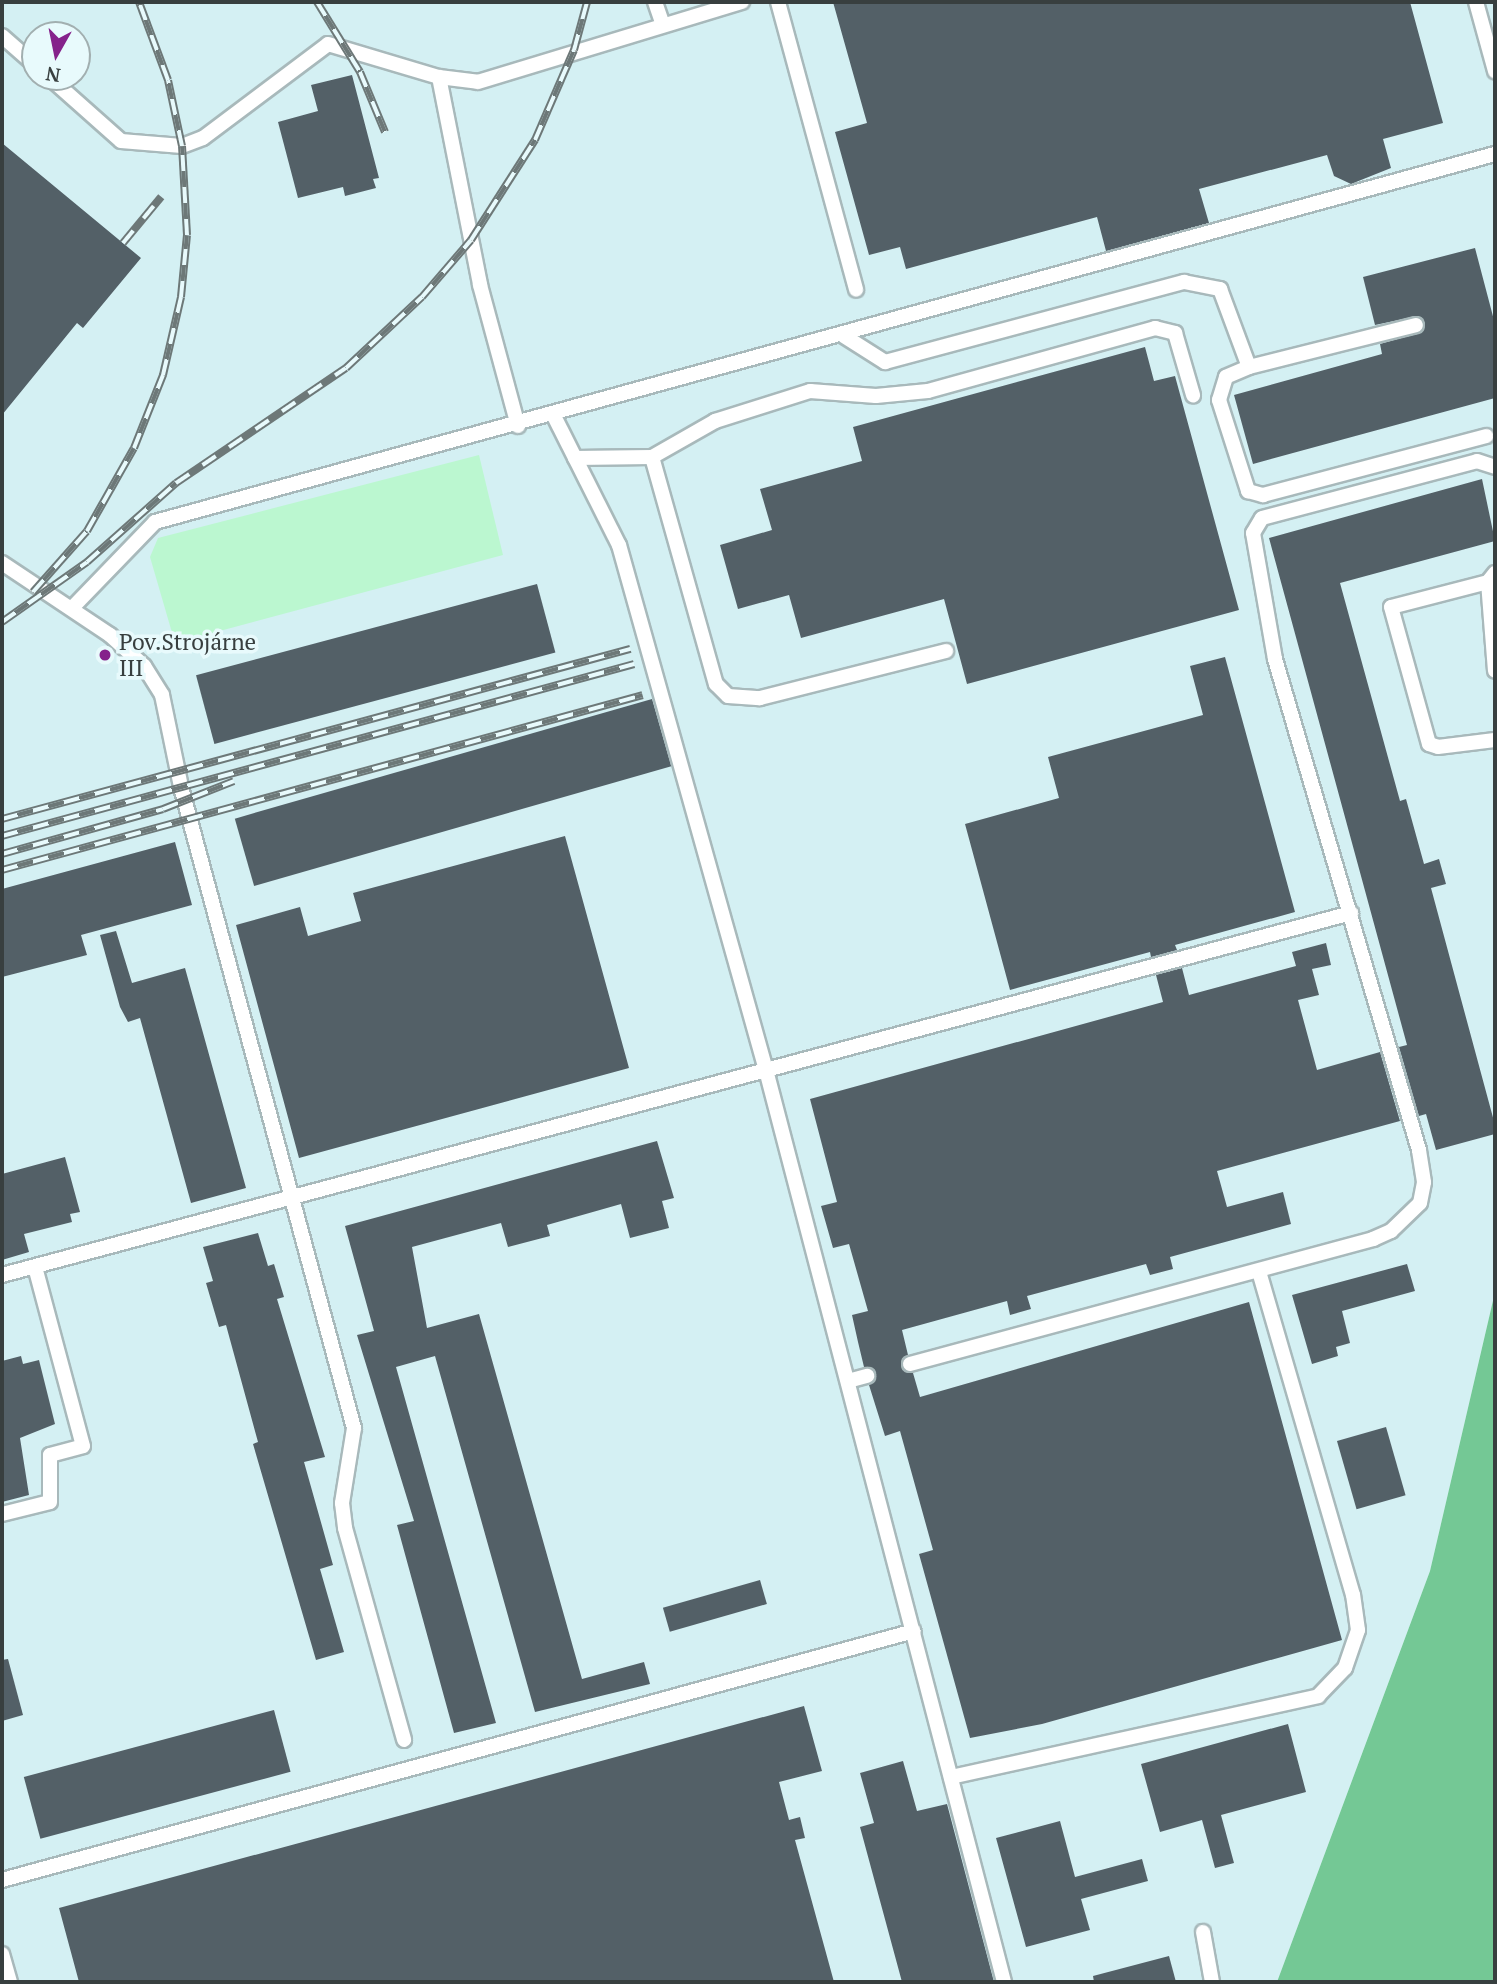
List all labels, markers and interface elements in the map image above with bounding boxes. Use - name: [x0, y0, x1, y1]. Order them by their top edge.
- north arrow: [21, 21, 91, 91]
- text: N: [44, 62, 62, 89]
- place label: Pov.Strojárne III: [119, 628, 256, 682]
- marker: Pov.Strojárne III: [97, 647, 113, 663]

